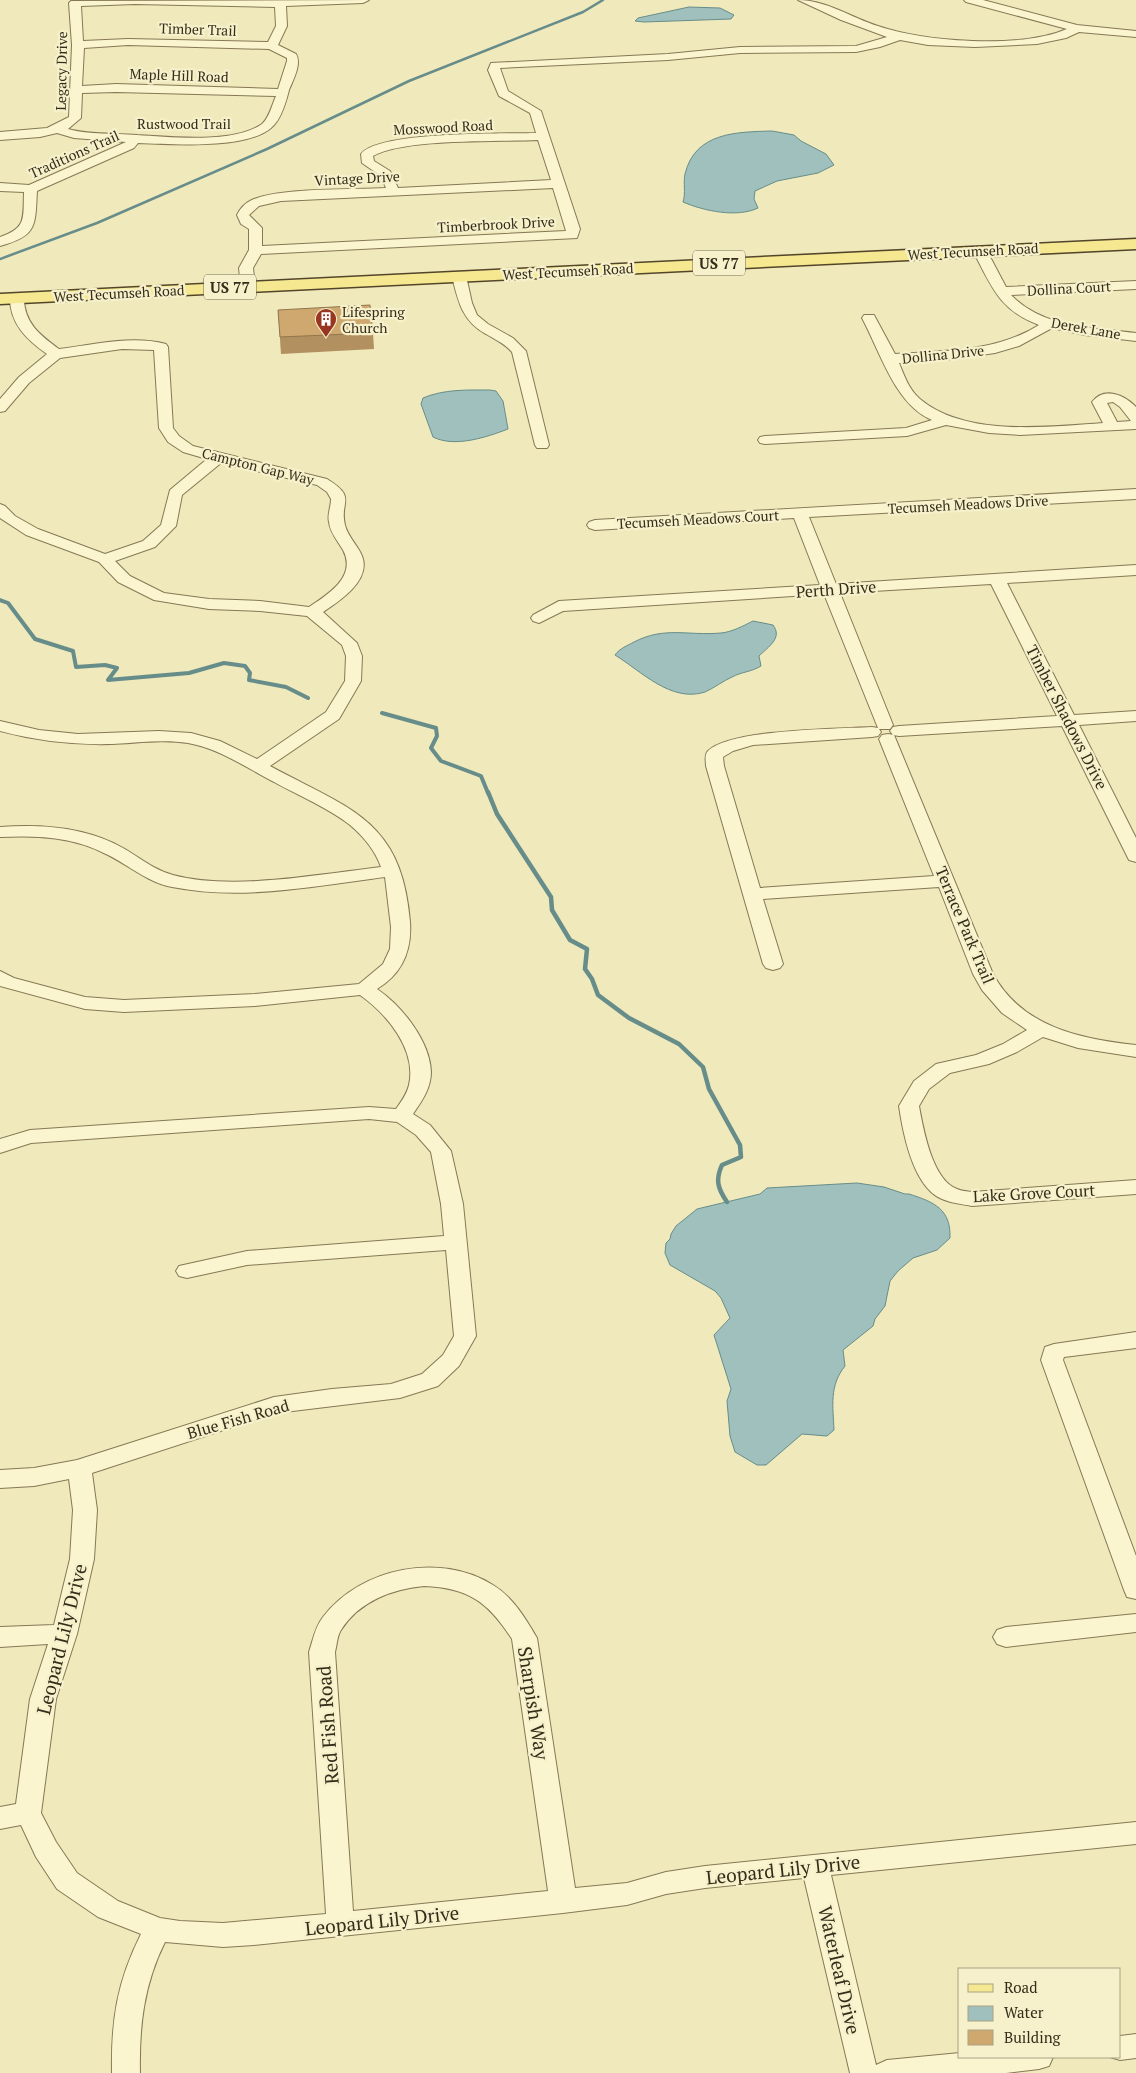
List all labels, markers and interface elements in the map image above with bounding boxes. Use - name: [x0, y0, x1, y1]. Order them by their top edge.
- street label: Timber Trail: [159, 18, 237, 40]
- street label: Legacy Drive: [51, 31, 71, 111]
- street label: Maple Hill Road: [129, 64, 229, 86]
- street label: Rustwood Trail: [137, 114, 231, 133]
- street label: Mosswood Road: [393, 115, 494, 139]
- street label: Traditions Trail: [26, 126, 122, 182]
- street label: Vintage Drive: [314, 166, 400, 190]
- street label: Timberbrook Drive: [437, 211, 555, 237]
- street label: West Tecumseh Road: [907, 238, 1039, 264]
- road number: US 77: [693, 250, 745, 276]
- street label: West Tecumseh Road: [502, 258, 634, 284]
- road number: US 77: [204, 274, 256, 300]
- street label: Dollina Court: [1026, 276, 1112, 300]
- street label: West Tecumseh Road: [53, 280, 185, 306]
- place label: Lifespring Church: [342, 302, 405, 337]
- building icon: Lifespring Church: [314, 307, 338, 338]
- street label: Derek Lane: [1050, 313, 1122, 343]
- street label: Dollina Drive: [901, 340, 985, 368]
- street label: Campton Gap Way: [200, 443, 317, 489]
- street label: Tecumseh Meadows Drive: [887, 490, 1049, 518]
- street label: Tecumseh Meadows Court: [616, 505, 780, 533]
- street label: Perth Drive: [795, 575, 877, 603]
- street label: Timber Shadows Drive: [1021, 641, 1113, 793]
- street label: Terrace Park Trail: [930, 863, 1000, 987]
- street label: Lake Grove Court: [972, 1179, 1096, 1207]
- street label: Blue Fish Road: [184, 1394, 292, 1444]
- street label: Leopard Lily Drive: [30, 1561, 92, 1717]
- street label: Sharpish Way: [513, 1645, 555, 1762]
- street label: Red Fish Road: [310, 1664, 344, 1785]
- street label: Leopard Lily Drive: [705, 1848, 861, 1890]
- street label: Leopard Lily Drive: [304, 1899, 460, 1941]
- street label: Waterleaf Drive: [813, 1903, 867, 2037]
- legend: [958, 1968, 1121, 2058]
- text: Road: [1004, 1977, 1037, 1997]
- text: Water: [1004, 2002, 1044, 2022]
- text: Building: [1004, 2027, 1062, 2047]

